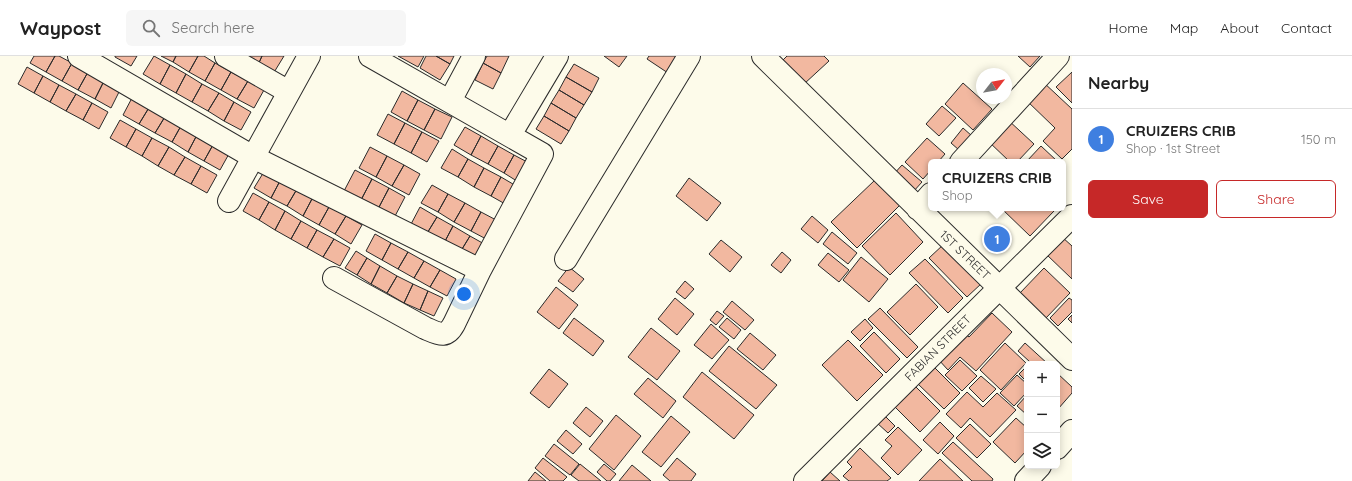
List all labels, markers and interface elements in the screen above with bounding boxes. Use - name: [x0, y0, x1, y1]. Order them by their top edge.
- search box: [126, 10, 406, 46]
- text: Waypost: [20, 16, 102, 40]
- icon: search: [140, 17, 162, 39]
- text: Search here: [172, 18, 254, 37]
- text: Home: [1109, 19, 1148, 37]
- text: Map: [1170, 19, 1198, 37]
- text: About: [1220, 19, 1259, 37]
- text: Contact: [1281, 19, 1332, 37]
- north arrow: [976, 68, 1012, 104]
- text: Nearby: [1088, 72, 1149, 93]
- text: CRUIZERS CRIB: [1126, 121, 1236, 140]
- text: 1: [1098, 131, 1104, 147]
- text: 150 m: [1301, 131, 1336, 147]
- text: Shop · 1st Street: [1126, 140, 1220, 156]
- popup: [928, 159, 1066, 211]
- text: CRUIZERS CRIB: [942, 168, 1052, 187]
- button: Save: [1088, 180, 1208, 218]
- button: Share: [1216, 180, 1336, 218]
- text: Shop: [942, 187, 973, 203]
- pin: 1: [984, 224, 1010, 254]
- street label: 1ST STREET: [937, 227, 994, 282]
- your location: [454, 284, 474, 304]
- street label: FABIAN STREET: [901, 311, 974, 384]
- map controls: [1024, 361, 1060, 469]
- button: +: [1024, 361, 1060, 397]
- button: −: [1024, 397, 1060, 433]
- button: layers: [1024, 433, 1060, 469]

